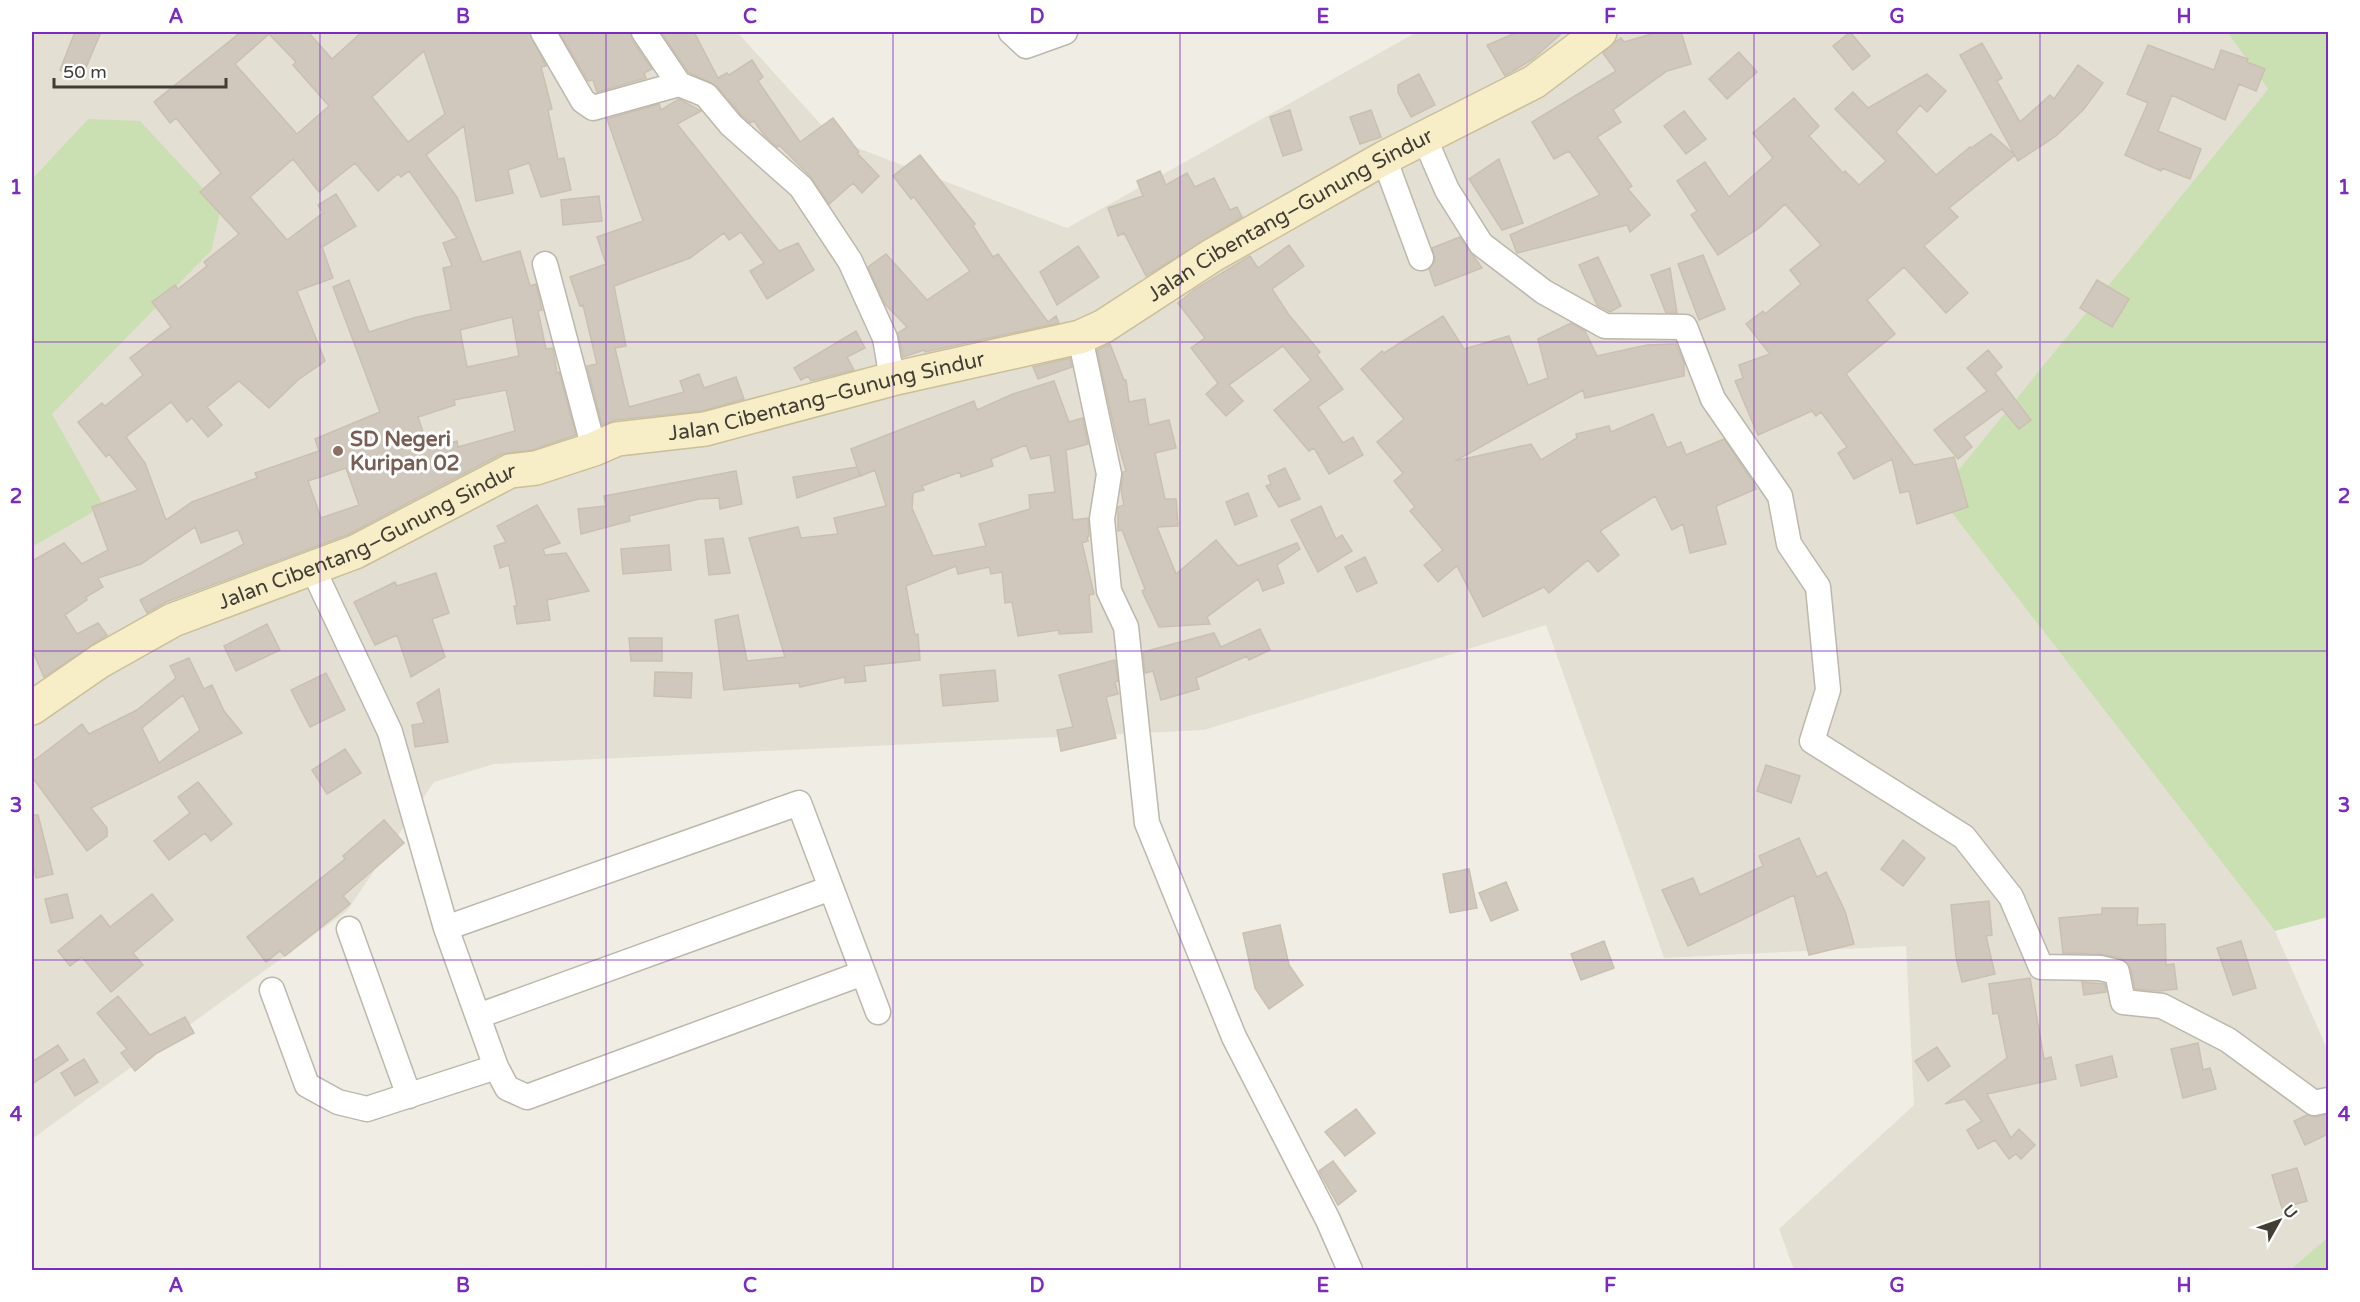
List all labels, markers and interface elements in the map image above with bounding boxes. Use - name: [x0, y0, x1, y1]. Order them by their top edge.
- text: A: [169, 5, 184, 29]
- text: B: [456, 5, 470, 29]
- text: C: [743, 5, 757, 29]
- text: D: [1029, 5, 1045, 29]
- text: E: [1317, 5, 1330, 29]
- text: F: [1604, 5, 1616, 29]
- text: G: [1889, 5, 1905, 29]
- text: H: [2176, 5, 2192, 29]
- scale bar: [54, 51, 226, 89]
- text: 50 m: [63, 61, 107, 83]
- street label: Jalan Cibentang–Gunung Sindur: [1143, 123, 1437, 307]
- text: 1: [10, 176, 22, 200]
- text: 1: [2338, 176, 2350, 200]
- street label: Jalan Cibentang–Gunung Sindur: [667, 347, 987, 446]
- place label: SD Negeri Kuripan 02: [350, 427, 460, 476]
- marker: SD Negeri Kuripan 02: [331, 444, 345, 458]
- street label: Jalan Cibentang–Gunung Sindur: [215, 458, 517, 615]
- text: 2: [10, 485, 22, 509]
- text: 2: [2338, 485, 2350, 509]
- text: 3: [10, 794, 22, 818]
- text: 3: [2338, 794, 2350, 818]
- text: 4: [10, 1103, 23, 1127]
- text: 4: [2338, 1103, 2351, 1127]
- north arrow: [2249, 1191, 2309, 1251]
- text: U: [2278, 1201, 2301, 1223]
- text: A: [169, 1274, 184, 1298]
- text: B: [456, 1274, 470, 1298]
- text: C: [743, 1274, 757, 1298]
- text: D: [1029, 1274, 1045, 1298]
- text: E: [1317, 1274, 1330, 1298]
- text: F: [1604, 1274, 1616, 1298]
- text: G: [1889, 1274, 1905, 1298]
- text: H: [2176, 1274, 2192, 1298]

